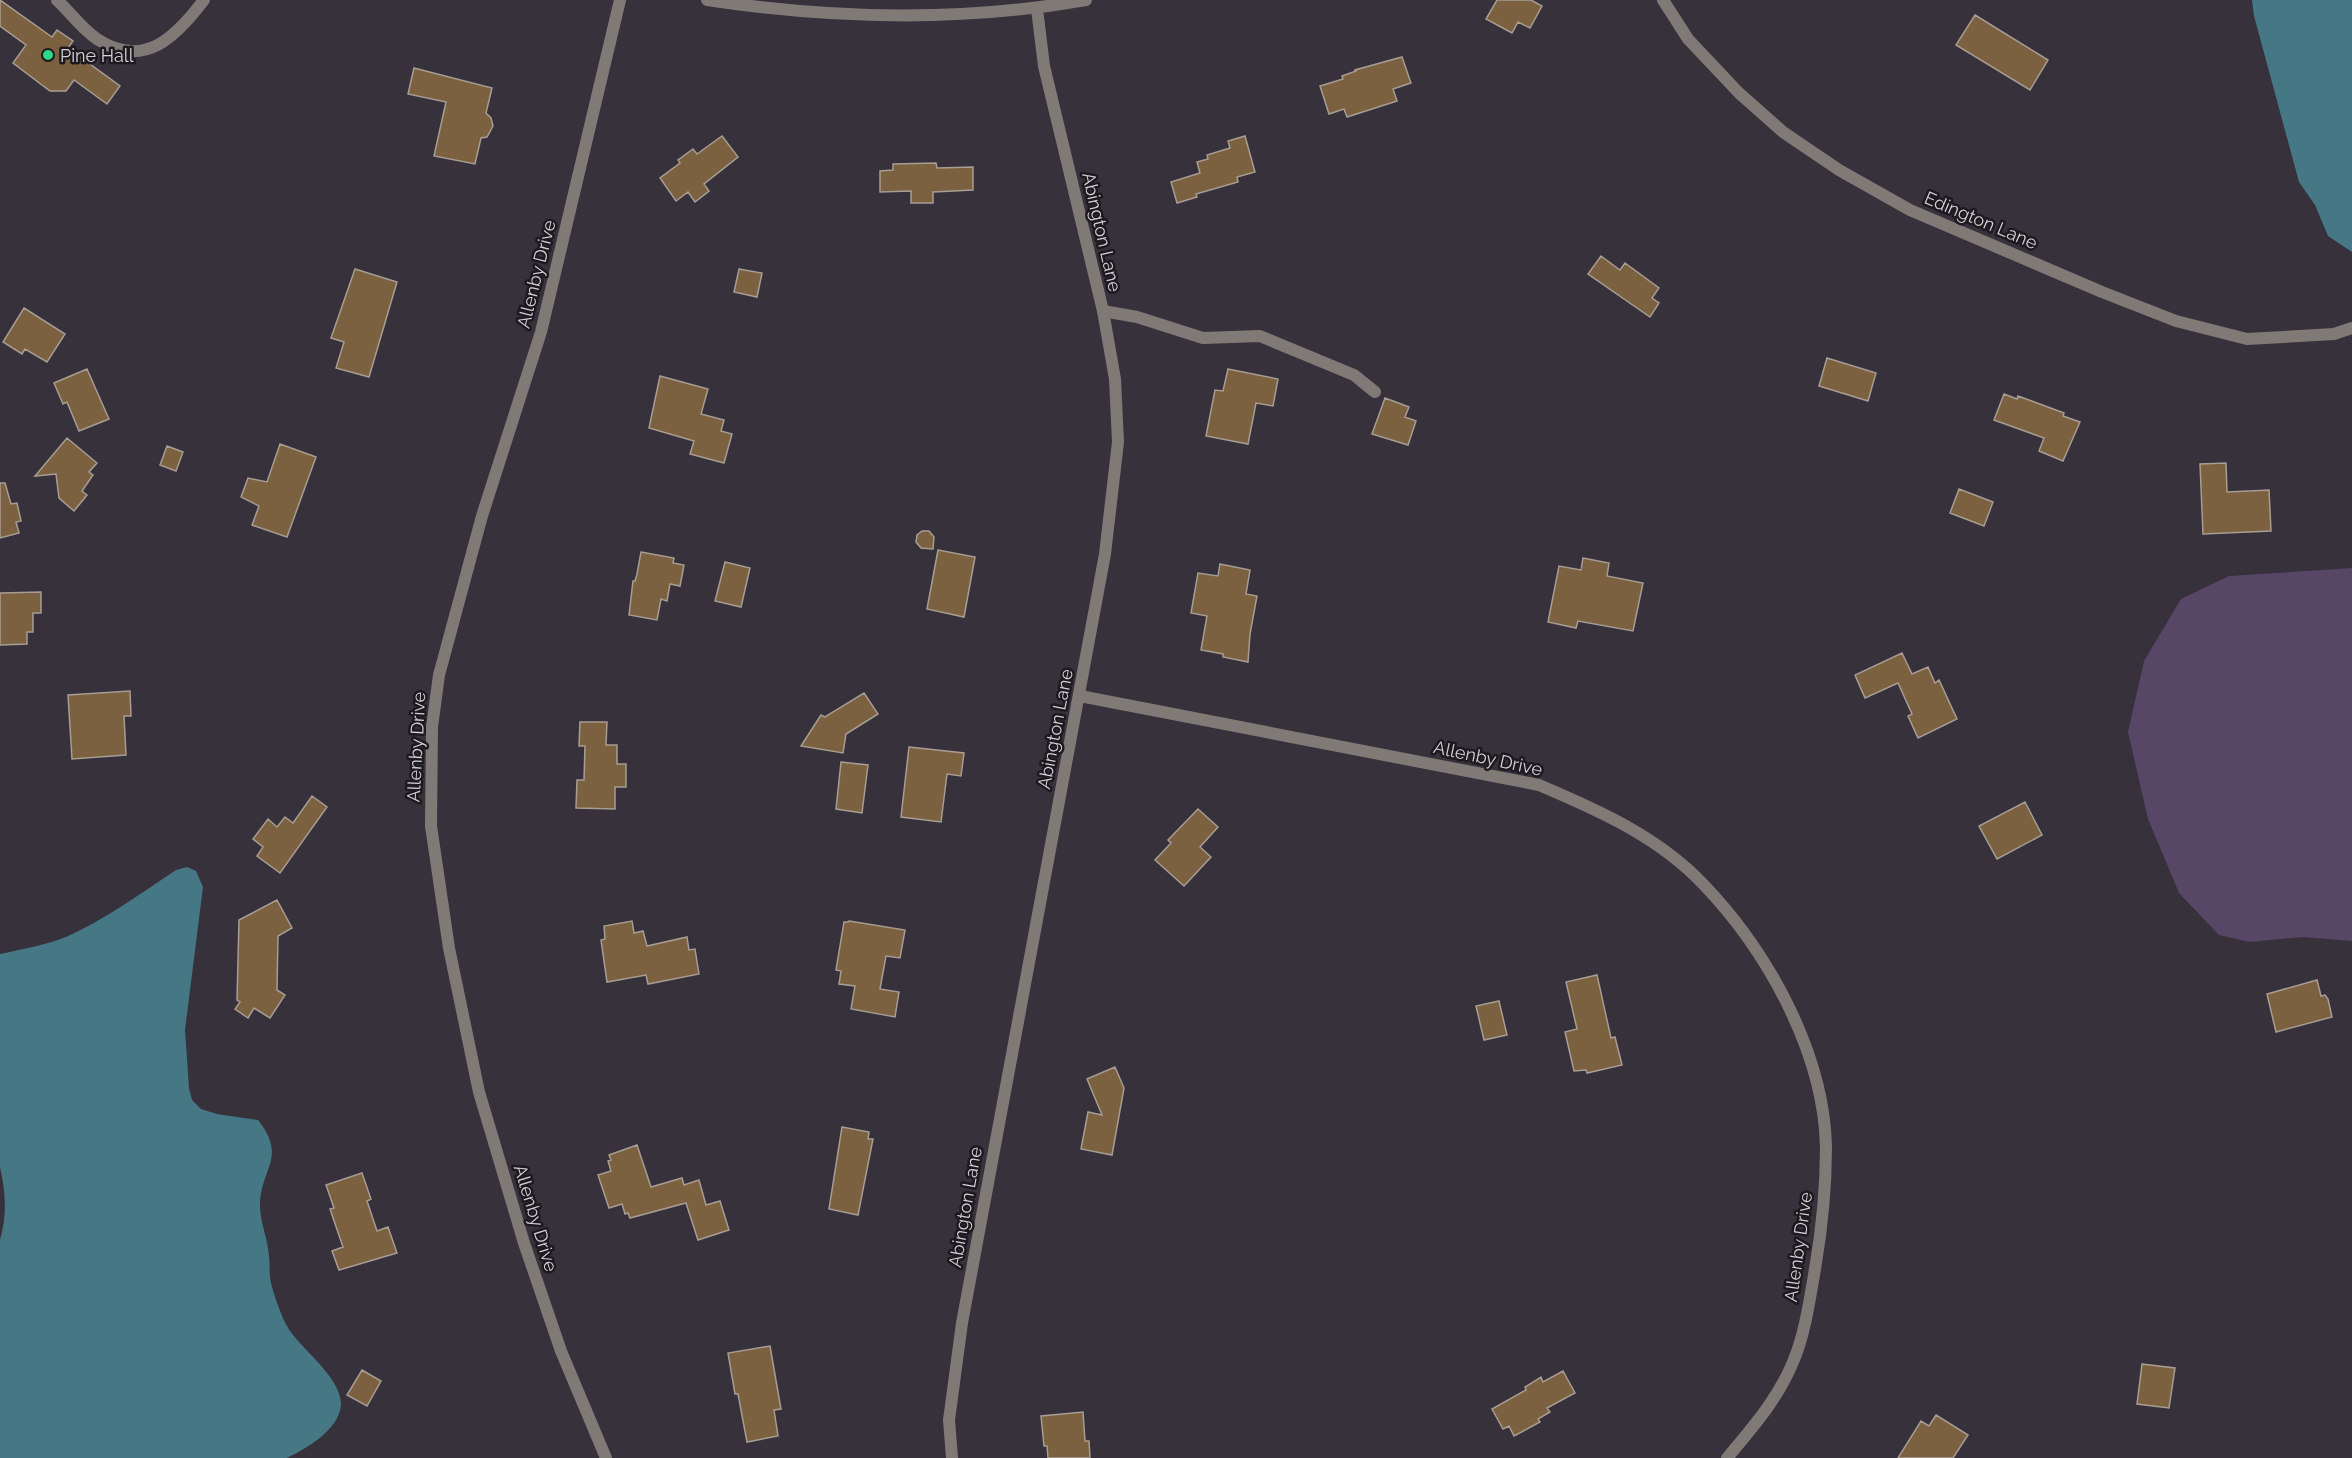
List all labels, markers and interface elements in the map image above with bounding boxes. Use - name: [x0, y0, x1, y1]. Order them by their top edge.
- place label: Pine Hall: [60, 45, 134, 66]
- marker: Pine Hall: [41, 48, 55, 62]
- street label: Abington Lane: [1078, 170, 1126, 294]
- street label: Edington Lane: [1921, 187, 2041, 253]
- street label: Allenby Drive: [512, 217, 560, 330]
- street label: Abington Lane: [1033, 667, 1077, 791]
- street label: Allenby Drive: [403, 691, 429, 803]
- street label: Allenby Drive: [1432, 736, 1545, 780]
- street label: Abington Lane: [944, 1145, 986, 1269]
- street label: Allenby Drive: [510, 1162, 562, 1274]
- street label: Allenby Drive: [1780, 1190, 1816, 1303]

